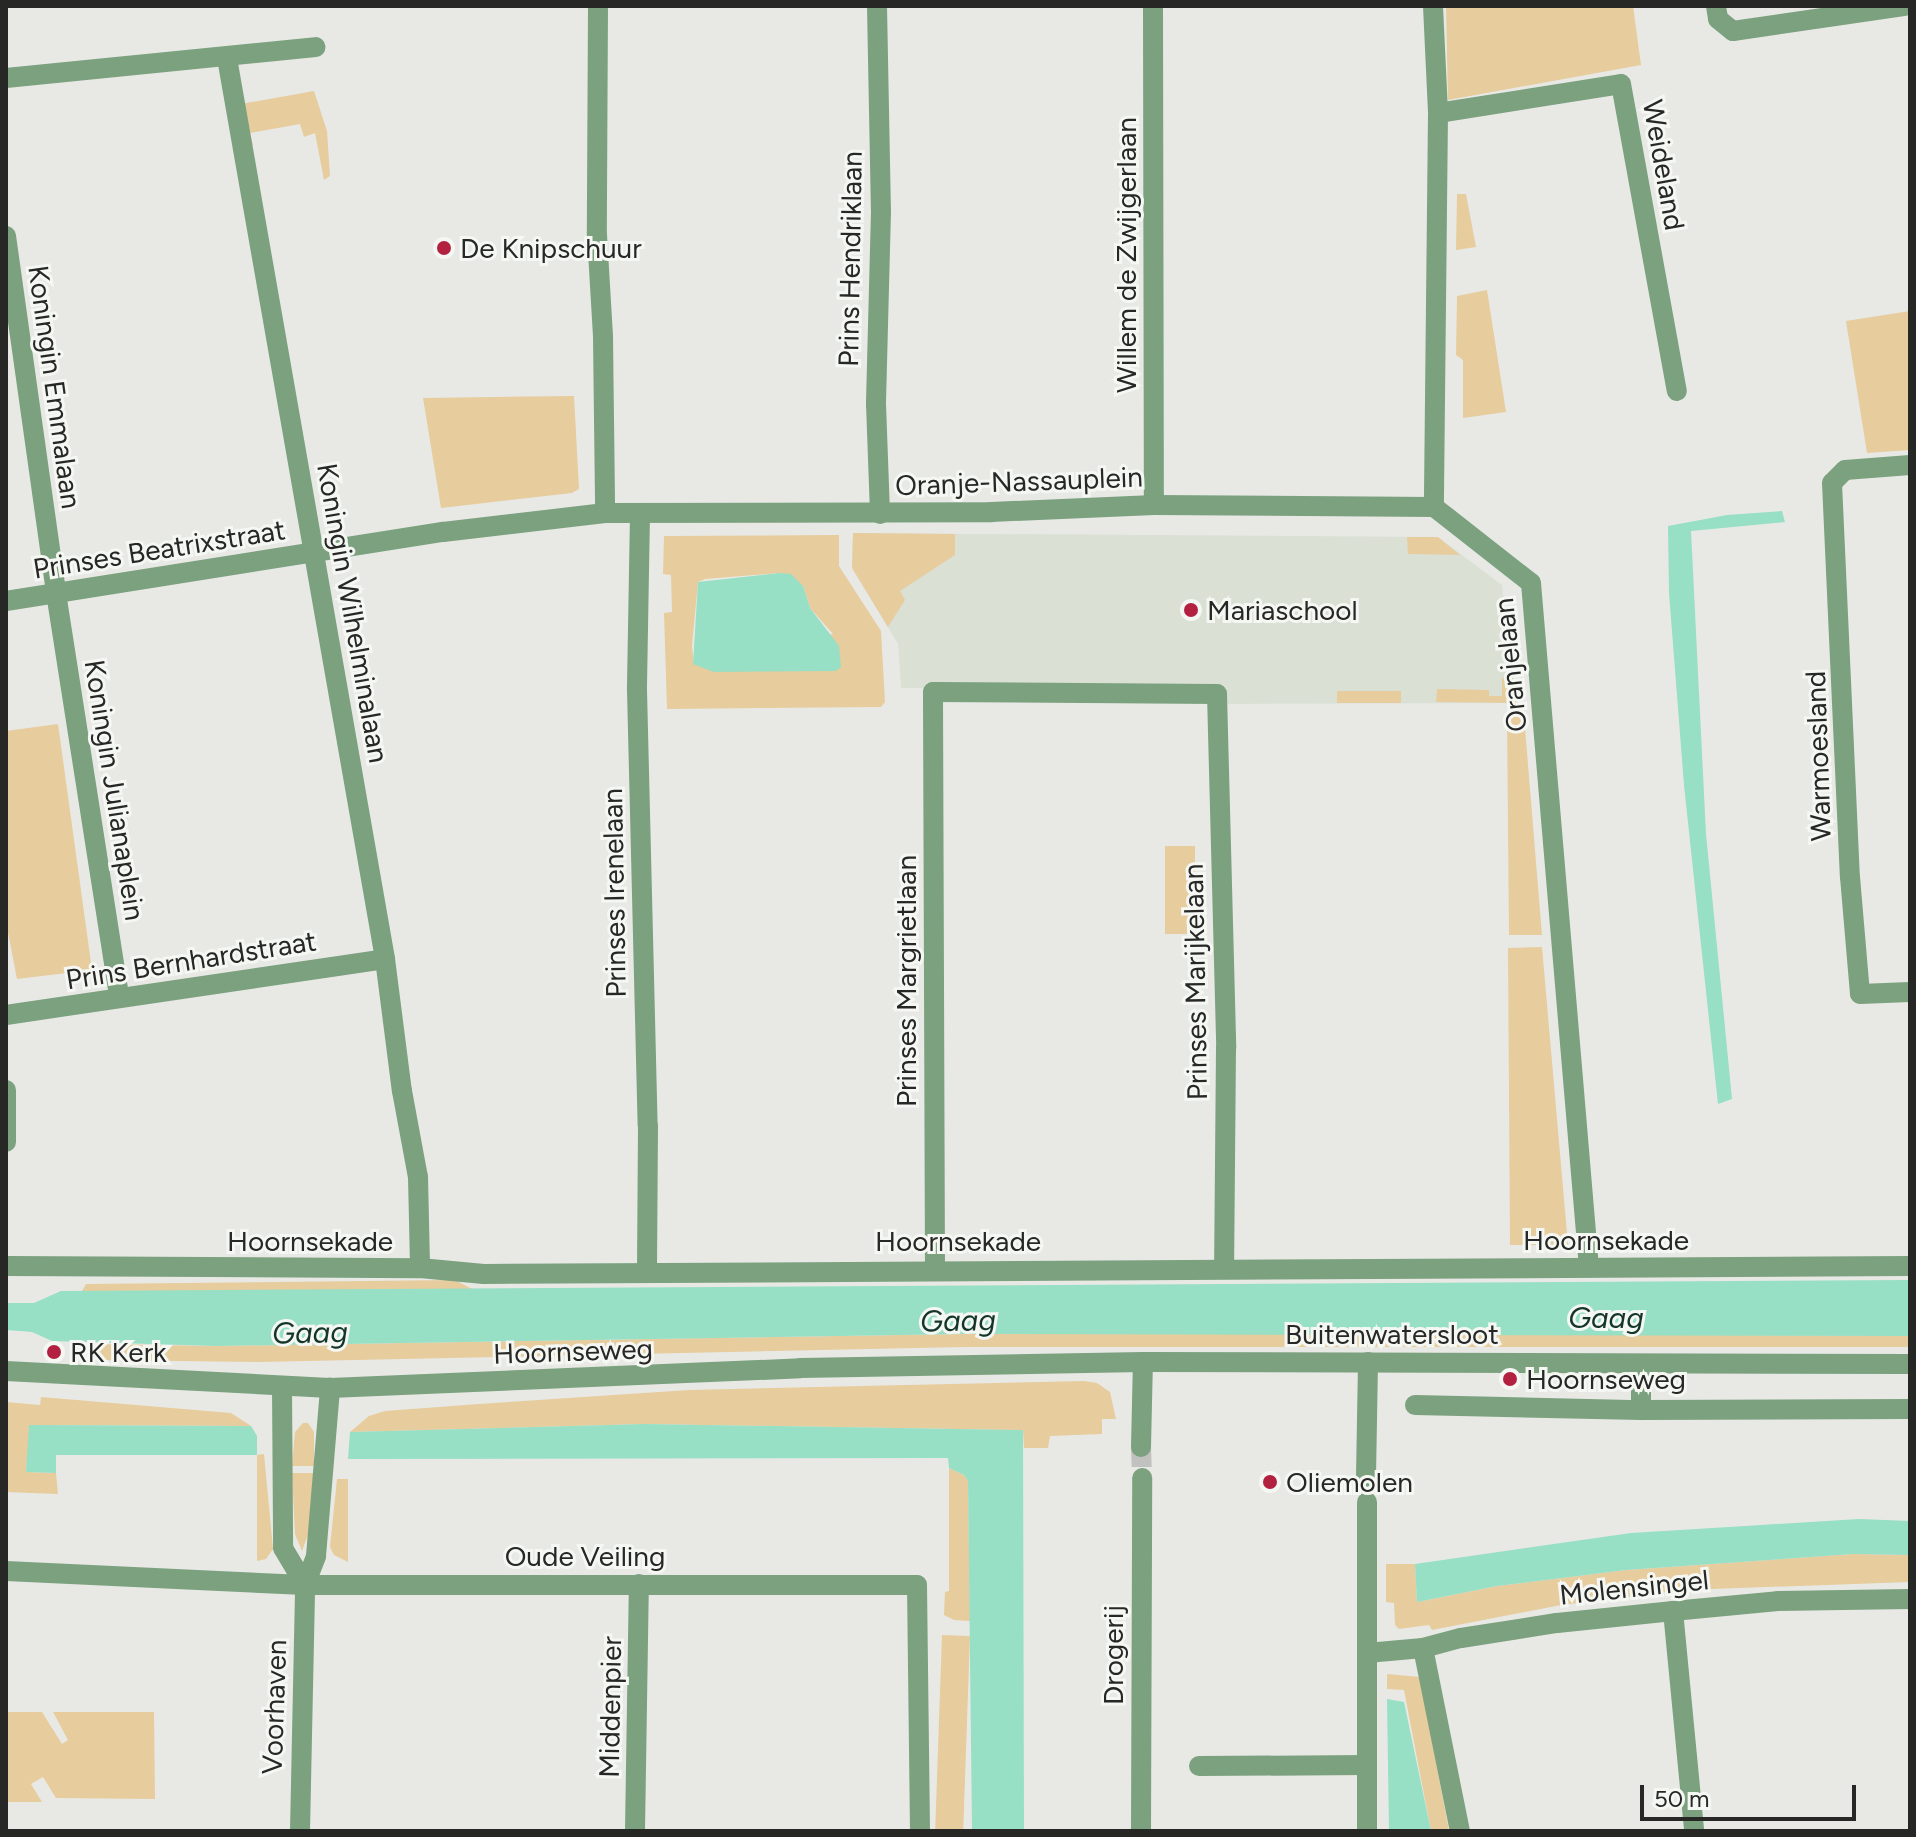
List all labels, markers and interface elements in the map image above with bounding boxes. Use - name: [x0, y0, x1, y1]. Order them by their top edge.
- street label: Weideland: [1636, 97, 1692, 233]
- street label: Willem de Zwijgerlaan: [1109, 117, 1143, 393]
- street label: Prins Hendriklaan: [831, 151, 869, 367]
- place label: De Knipschuur: [460, 231, 642, 265]
- marker: De Knipschuur: [435, 239, 453, 257]
- street label: Koningin Emmalaan: [21, 263, 89, 511]
- street label: Oranje-Nassauplein: [895, 460, 1143, 502]
- street label: Koningin Wilhelminalaan: [310, 461, 396, 765]
- street label: Prinses Beatrixstraat: [31, 512, 287, 586]
- place label: Mariaschool: [1207, 593, 1358, 627]
- street label: Oranjelaan: [1486, 596, 1534, 734]
- marker: Mariaschool: [1182, 601, 1200, 619]
- street label: Koningin Julianaplein: [78, 657, 152, 923]
- street label: Warmoesland: [1798, 670, 1838, 842]
- street label: Prinses Irenelaan: [595, 788, 633, 998]
- street label: Prinses Margrietlaan: [889, 855, 923, 1107]
- street label: Prinses Marijkelaan: [1176, 864, 1214, 1100]
- street label: Prins Bernhardstraat: [63, 924, 319, 996]
- street label: Hoornsekade: [1523, 1223, 1689, 1257]
- street label: Hoornsekade: [227, 1224, 393, 1258]
- street label: Hoornsekade: [875, 1224, 1041, 1258]
- water label: Gaag: [1568, 1300, 1644, 1336]
- water label: Gaag: [920, 1302, 996, 1340]
- water label: Gaag: [272, 1314, 348, 1352]
- street label: Buitenwatersloot: [1285, 1317, 1499, 1351]
- street label: Hoornseweg: [493, 1331, 653, 1371]
- place label: RK Kerk: [70, 1335, 167, 1369]
- marker: RK Kerk: [45, 1343, 63, 1361]
- place label: Hoornseweg: [1526, 1362, 1686, 1396]
- marker: Hoornseweg: [1501, 1370, 1519, 1388]
- place label: Oliemolen: [1286, 1465, 1413, 1499]
- marker: Oliemolen: [1261, 1473, 1279, 1491]
- street label: Oude Veiling: [505, 1539, 665, 1573]
- street label: Molensingel: [1558, 1562, 1710, 1612]
- street label: Drogerij: [1096, 1605, 1130, 1705]
- street label: Middenpier: [592, 1636, 628, 1778]
- street label: Voorhaven: [255, 1639, 293, 1775]
- scale bar: [1644, 1769, 1860, 1819]
- text: 50 m: [1654, 1784, 1710, 1813]

